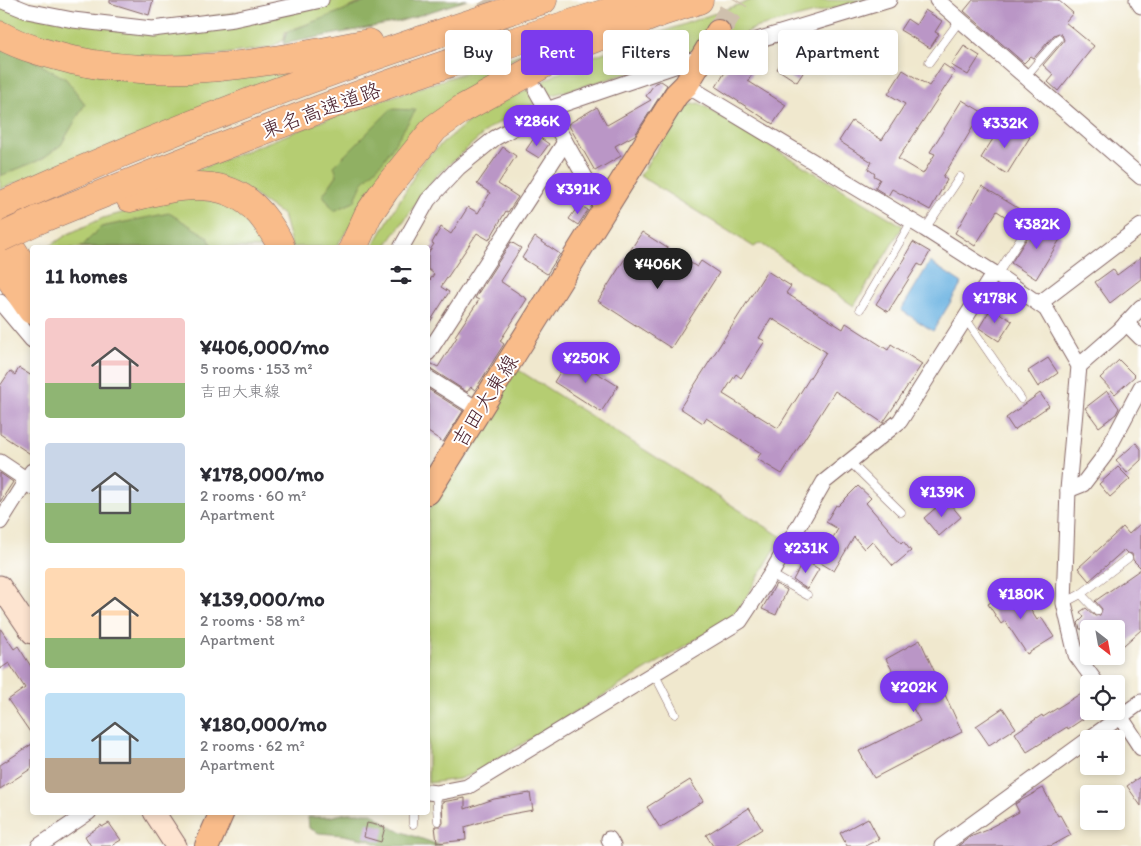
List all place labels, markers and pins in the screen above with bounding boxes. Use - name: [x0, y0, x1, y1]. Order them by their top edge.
- pin: ¥286K: [502, 104, 572, 147]
- pin: ¥332K: [970, 106, 1040, 149]
- pin: ¥391K: [543, 172, 613, 215]
- pin: ¥382K: [1002, 208, 1072, 250]
- pin: ¥406K: [623, 248, 693, 290]
- pin: ¥178K: [960, 282, 1030, 324]
- pin: ¥250K: [551, 342, 621, 384]
- pin: ¥139K: [907, 476, 977, 518]
- pin: ¥231K: [771, 532, 841, 574]
- pin: ¥180K: [986, 578, 1056, 620]
- pin: ¥202K: [879, 670, 949, 713]

